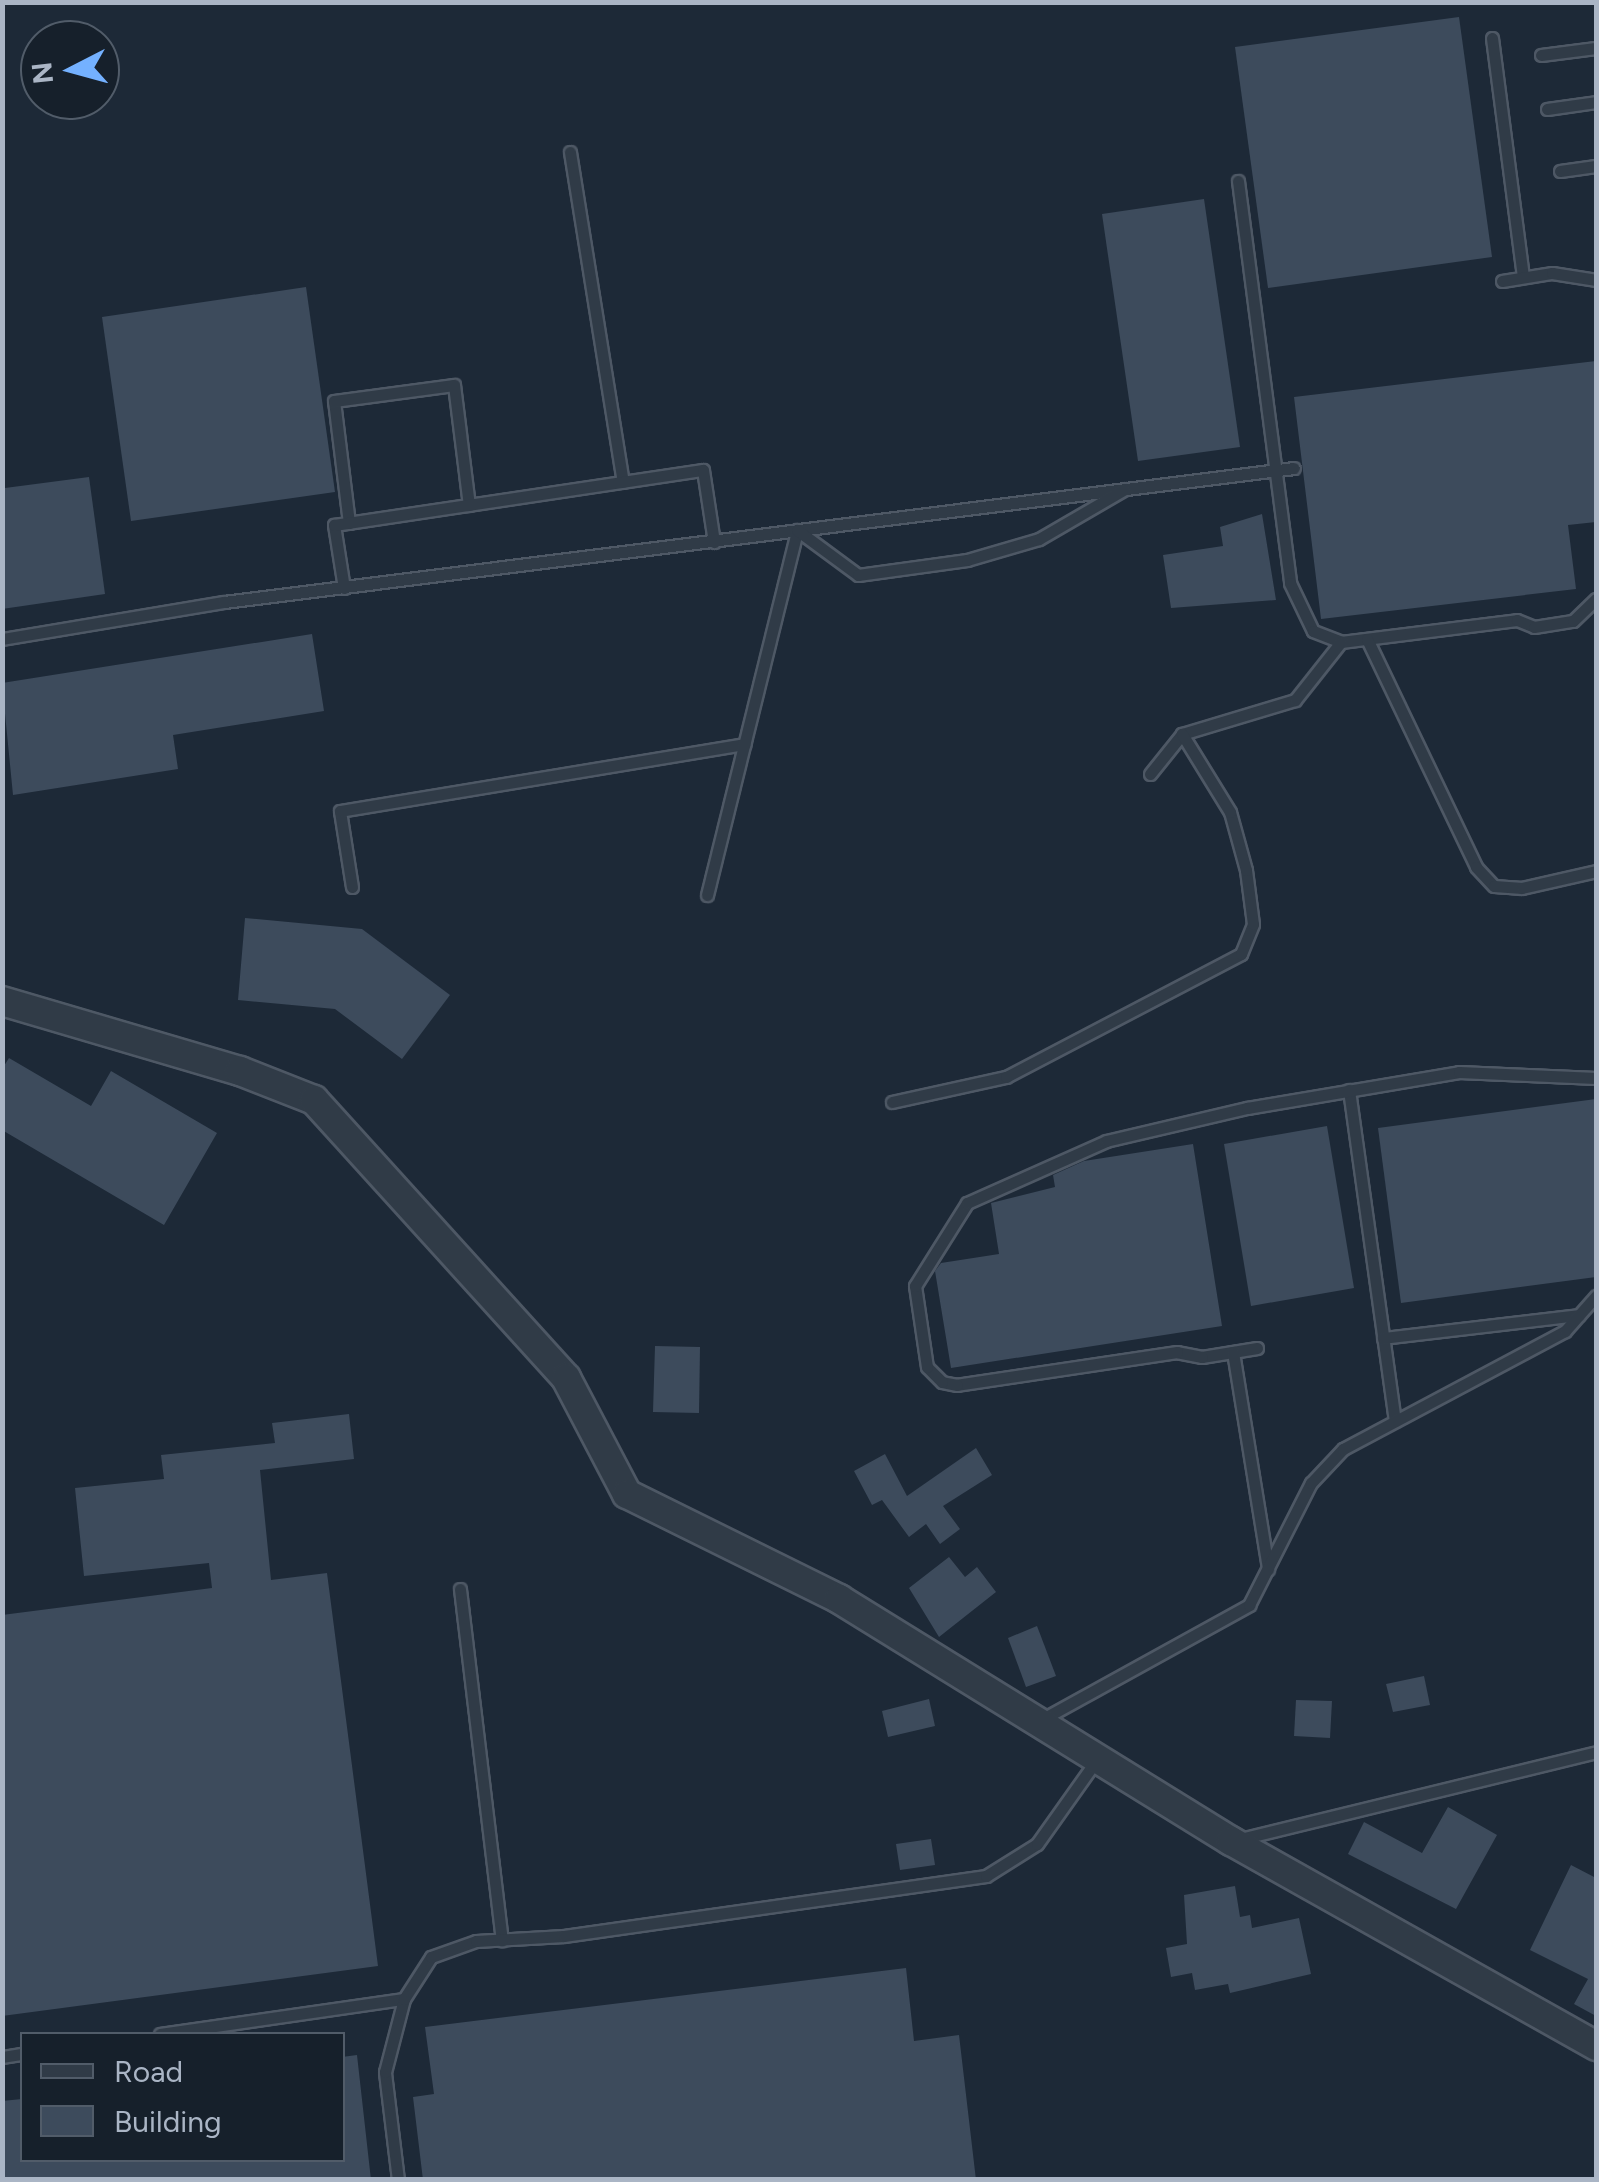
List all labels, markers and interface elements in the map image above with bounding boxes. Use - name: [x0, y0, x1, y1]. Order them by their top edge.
- north arrow: [20, 20, 120, 120]
- text: N: [24, 60, 60, 85]
- legend: [20, 2032, 345, 2162]
- text: Road: [114, 2053, 183, 2090]
- text: Building: [114, 2103, 222, 2140]

